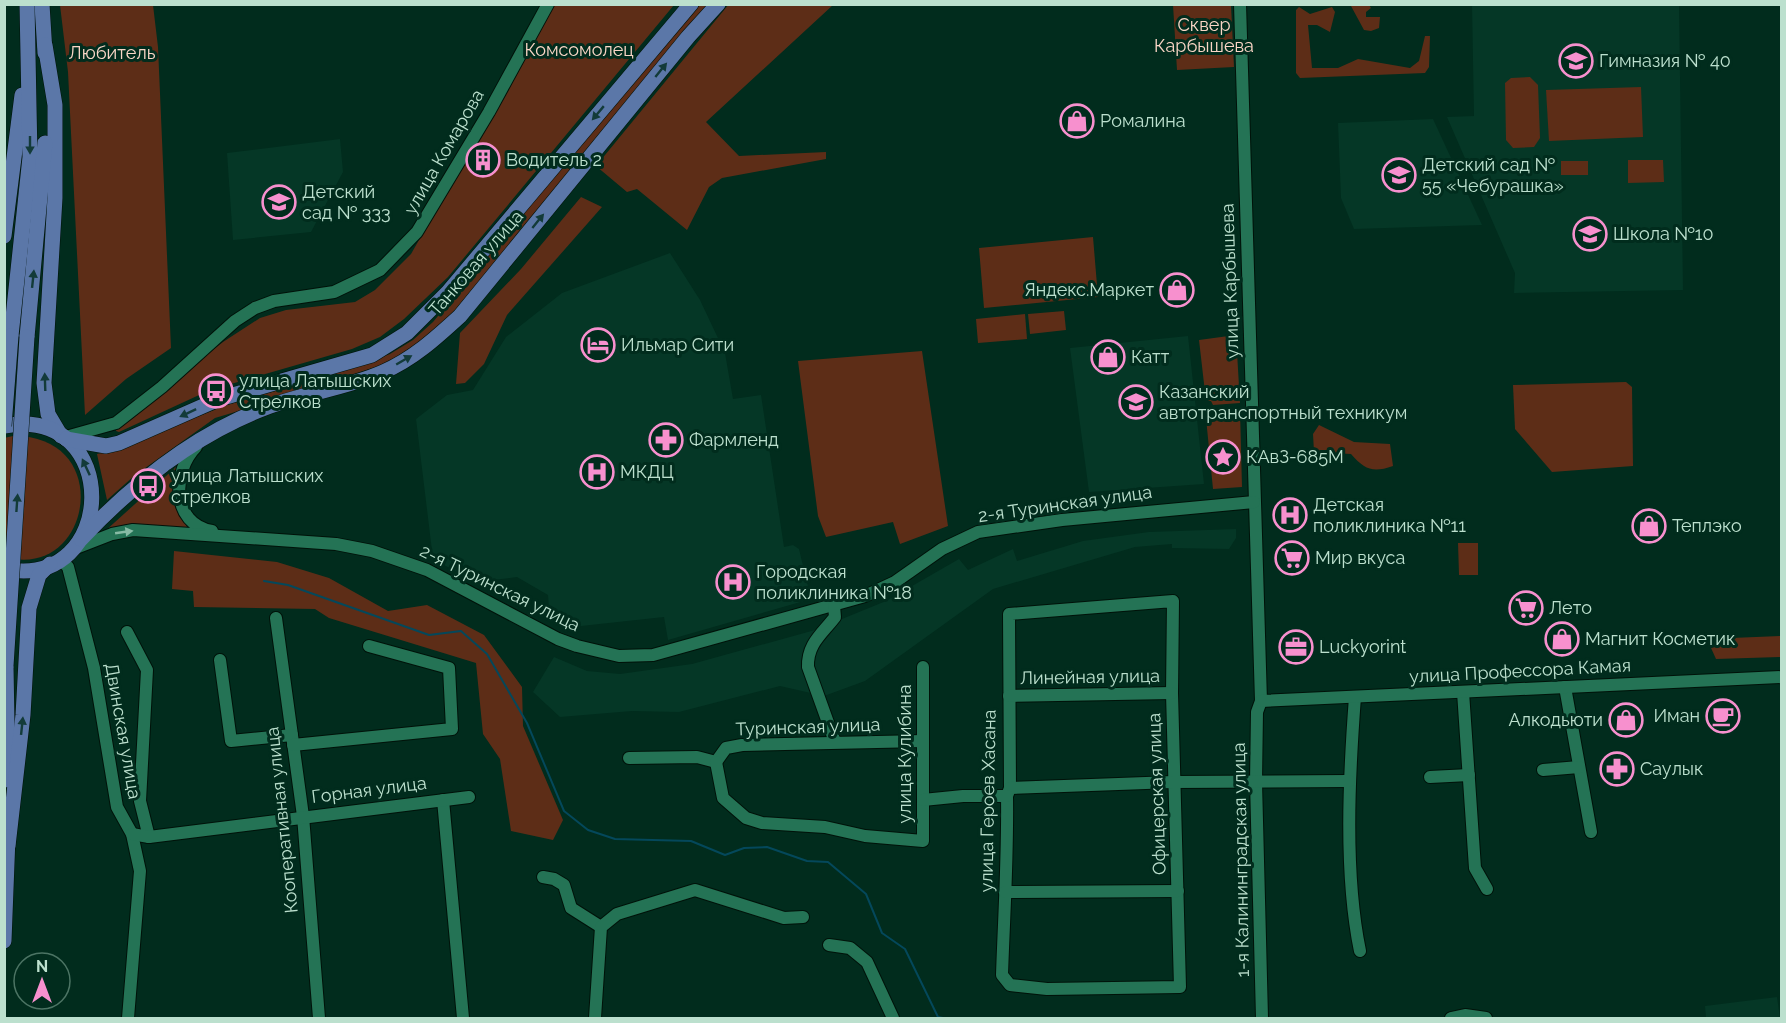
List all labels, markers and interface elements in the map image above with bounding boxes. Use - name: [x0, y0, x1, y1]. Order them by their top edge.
- park label: Сквер Карбышева: [1154, 14, 1254, 56]
- park label: Комсомолец: [524, 39, 634, 60]
- park label: Любитель: [69, 42, 156, 63]
- school or university icon: Гимназия № 40: [1558, 43, 1594, 79]
- place label: Гимназия № 40: [1599, 50, 1731, 71]
- one-way arrow: [655, 62, 668, 78]
- street label: улица Комарова: [399, 86, 488, 218]
- shop icon: Ромалина: [1059, 103, 1095, 139]
- one-way arrow: [592, 105, 605, 120]
- place label: Ромалина: [1100, 110, 1186, 131]
- one-way arrow: [25, 135, 35, 154]
- building icon: Водитель 2: [465, 142, 501, 178]
- place label: Водитель 2: [506, 149, 602, 170]
- place label: Детский сад № 55 «Чебурашка»: [1422, 154, 1564, 196]
- school or university icon: Детский сад № 55 «Чебурашка»: [1381, 157, 1417, 193]
- place label: Детский сад № 333: [302, 181, 391, 223]
- school or university icon: Детский сад № 333: [261, 184, 297, 220]
- street label: улица Карбышева: [1216, 203, 1243, 359]
- street label: Танковая улица: [424, 206, 527, 320]
- one-way arrow: [531, 214, 544, 229]
- school or university icon: Школа №10: [1572, 216, 1608, 252]
- place label: Школа №10: [1613, 223, 1714, 244]
- one-way arrow: [28, 270, 38, 289]
- shop icon: Яндекс.Маркет: [1159, 272, 1195, 308]
- place label: Яндекс.Маркет: [1024, 279, 1154, 300]
- hotel icon: Ильмар Сити: [580, 327, 616, 363]
- place label: Ильмар Сити: [621, 334, 734, 355]
- shop icon: Катт: [1090, 339, 1126, 375]
- place label: Катт: [1131, 346, 1170, 367]
- one-way arrow: [396, 355, 413, 365]
- place label: улица Латышских Стрелков: [239, 370, 391, 412]
- one-way arrow: [40, 372, 50, 391]
- bus stop icon: улица Латышских Стрелков: [198, 373, 234, 409]
- place label: Казанский автотранспортный техникум: [1159, 381, 1407, 423]
- school or university icon: Казанский автотранспортный техникум: [1118, 384, 1154, 420]
- one-way arrow: [180, 409, 197, 418]
- pharmacy icon: Фармленд: [648, 422, 684, 458]
- place label: Фармленд: [689, 429, 779, 450]
- place icon: КАвЗ-685М: [1205, 439, 1241, 475]
- place label: КАвЗ-685М: [1246, 446, 1344, 467]
- hospital icon: МКДЦ: [579, 454, 615, 490]
- one-way arrow: [82, 458, 91, 475]
- place label: МКДЦ: [620, 461, 674, 482]
- place label: улица Латышских стрелков: [171, 465, 323, 507]
- bus stop icon: улица Латышских стрелков: [130, 468, 166, 504]
- street label: 2-я Туринская улица: [977, 481, 1153, 526]
- one-way arrow: [12, 494, 21, 513]
- place label: Детская поликлиника №11: [1313, 494, 1466, 536]
- hospital icon: Детская поликлиника №11: [1272, 497, 1308, 533]
- shop icon: Теплэко: [1631, 508, 1667, 544]
- place label: Теплэко: [1672, 515, 1742, 536]
- one-way arrow: [115, 527, 134, 536]
- street label: 2-я Туринская улица: [417, 540, 584, 635]
- supermarket icon: Мир вкуса: [1274, 540, 1310, 576]
- place label: Мир вкуса: [1315, 547, 1405, 568]
- place label: Городская поликлиника №18: [756, 561, 912, 603]
- hospital icon: Городская поликлиника №18: [715, 564, 751, 600]
- supermarket icon: Лето: [1508, 590, 1544, 626]
- place label: Лето: [1549, 597, 1592, 618]
- shop icon: Магнит Косметик: [1544, 621, 1580, 657]
- place label: Магнит Косметик: [1585, 628, 1735, 649]
- office icon: Luckyorint: [1278, 629, 1314, 665]
- place label: Luckyorint: [1319, 636, 1406, 657]
- street label: улица Профессора Камая: [1409, 654, 1631, 687]
- street label: Двинская улица: [101, 661, 146, 801]
- street label: Линейная улица: [1020, 665, 1160, 688]
- street label: улица Кулибина: [894, 685, 915, 823]
- cafe icon: Иман: [1705, 698, 1741, 734]
- shop icon: Алкодьюти: [1608, 702, 1644, 738]
- place label: Иман: [1653, 705, 1700, 726]
- street label: улица Героев Хасана: [975, 709, 1000, 893]
- place label: Алкодьюти: [1509, 709, 1603, 730]
- street label: Туринская улица: [735, 713, 881, 740]
- street label: Офицерская улица: [1143, 713, 1170, 875]
- one-way arrow: [17, 716, 27, 735]
- street label: Кооперативная улица: [261, 726, 302, 914]
- street label: 1-я Калининградская улица: [1228, 742, 1253, 978]
- pharmacy icon: Саулык: [1599, 751, 1635, 787]
- place label: Саулык: [1640, 758, 1703, 779]
- street label: Горная улица: [310, 772, 428, 807]
- north arrow: [12, 951, 72, 1011]
- text: N: [36, 957, 48, 976]

